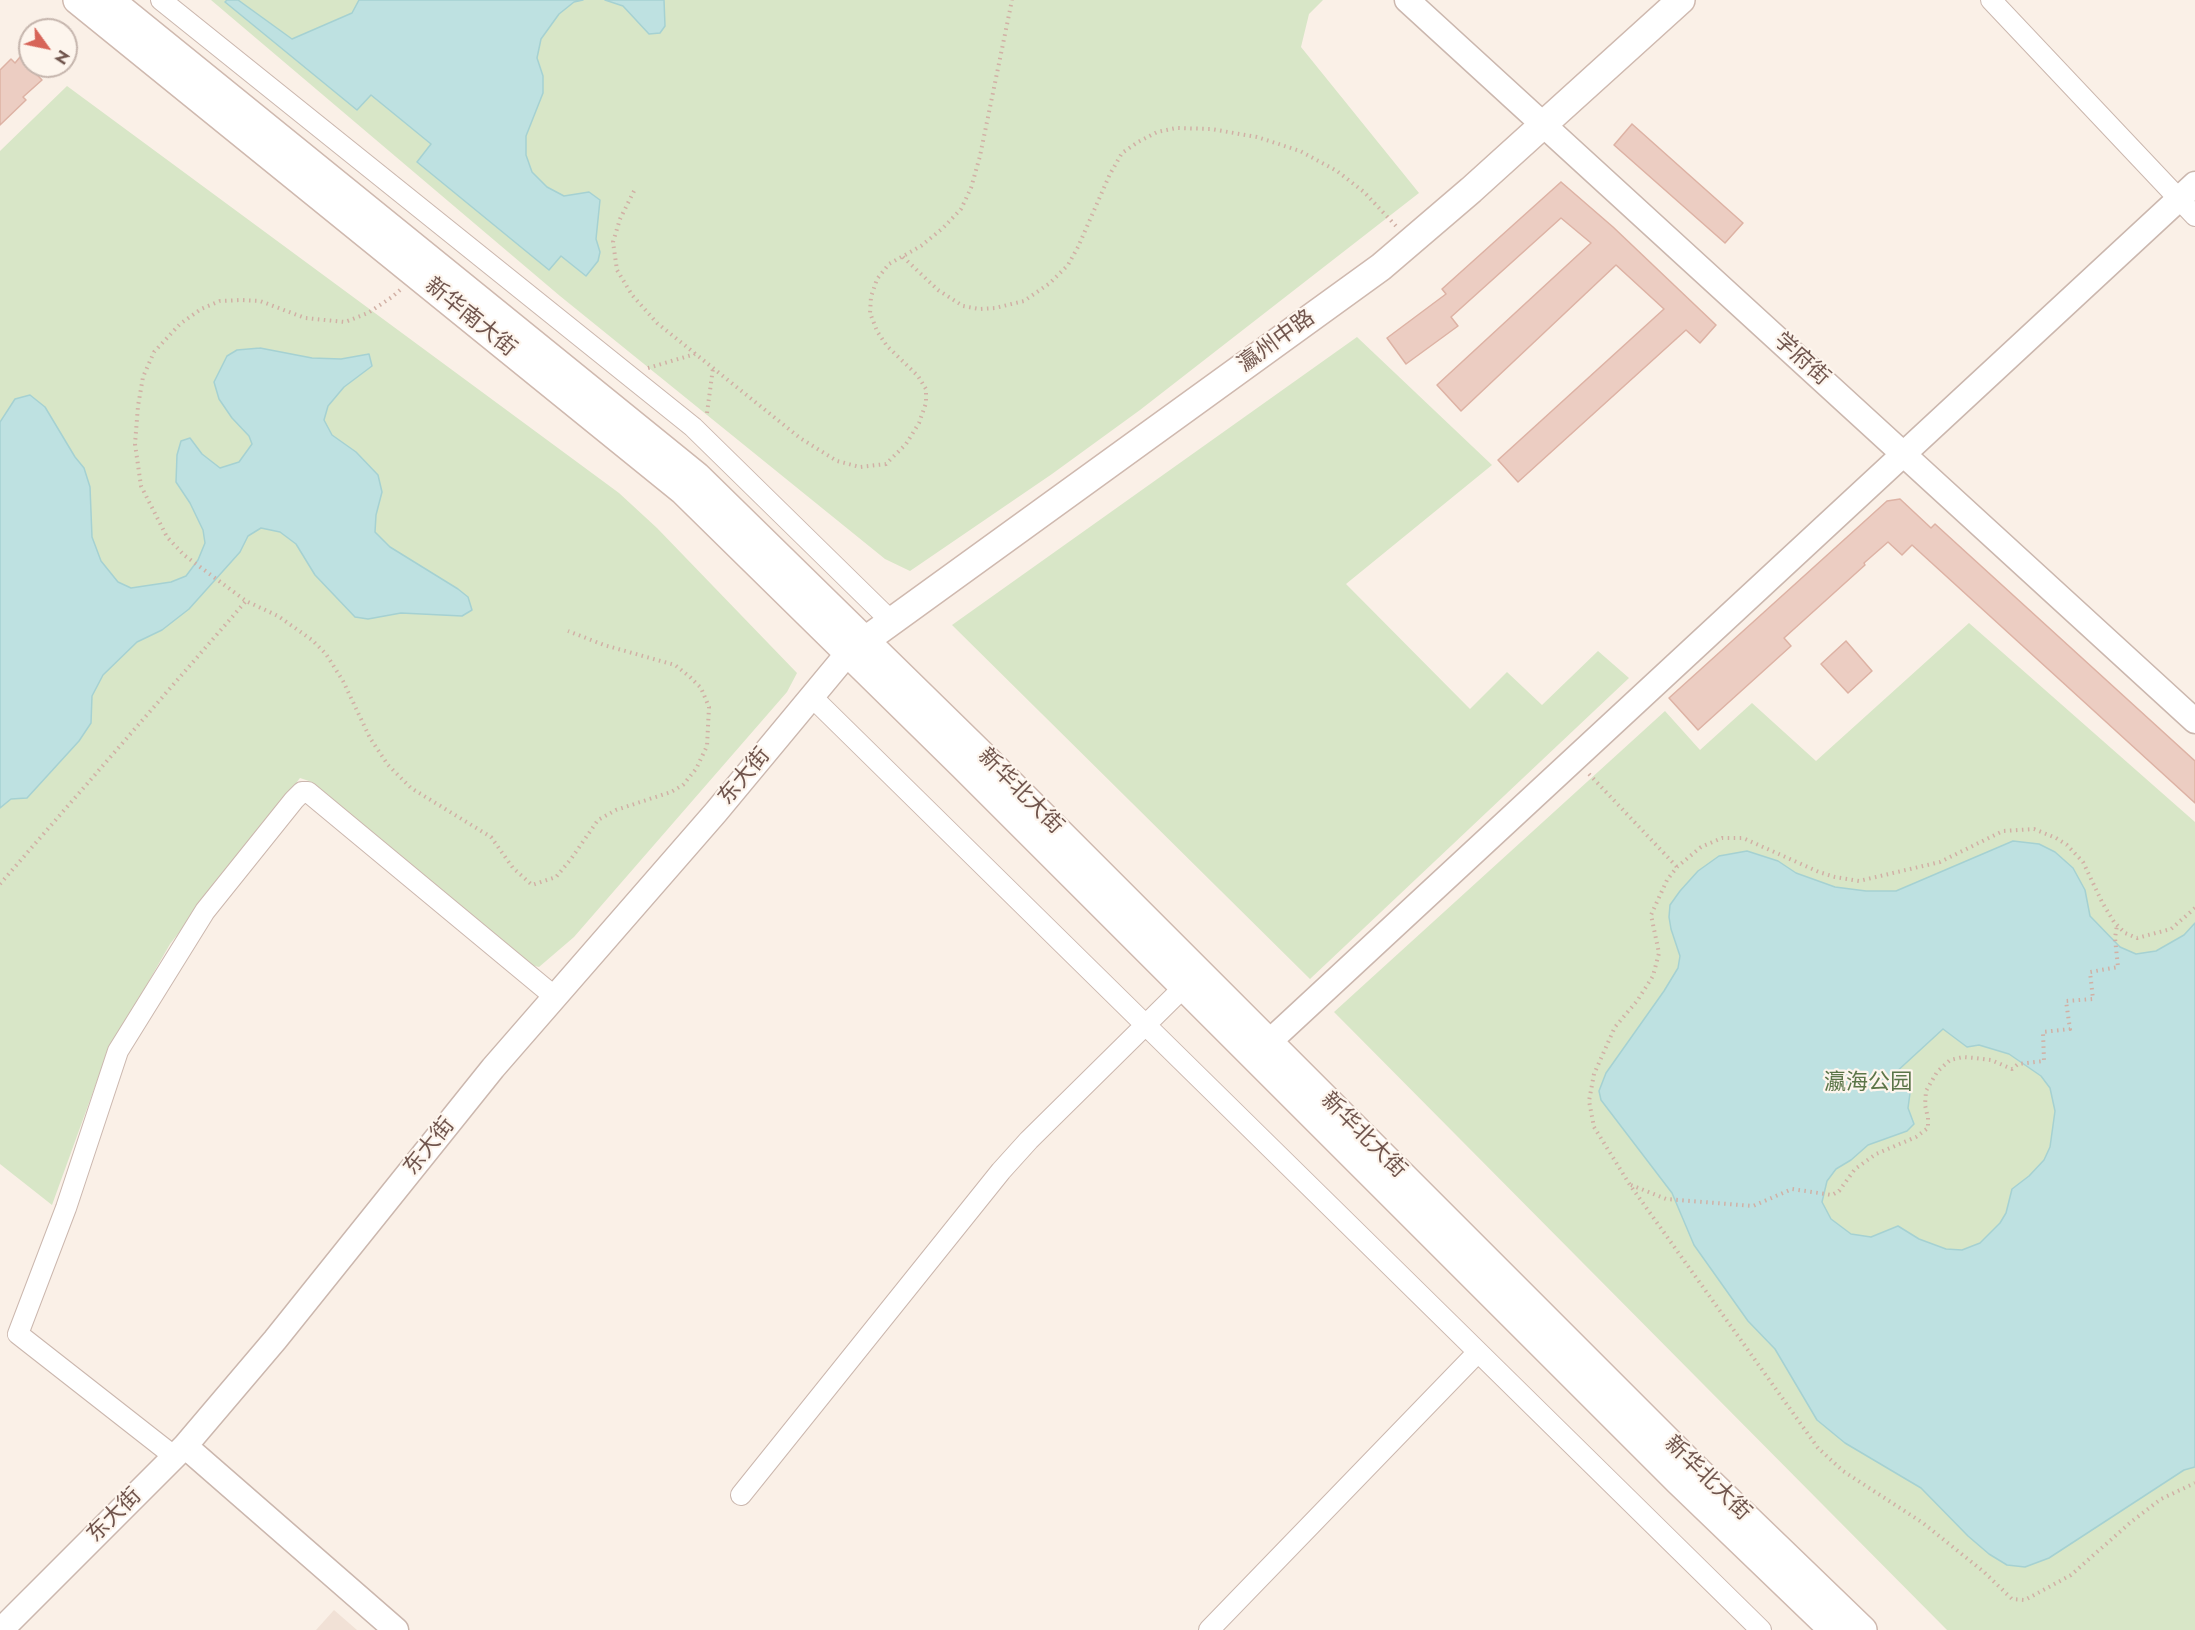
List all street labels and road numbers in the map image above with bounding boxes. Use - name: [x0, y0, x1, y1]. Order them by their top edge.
- street label: 新华南大街: [419, 273, 521, 363]
- street label: 瀛州中路: [1234, 305, 1320, 379]
- street label: 学府街: [1768, 328, 1834, 392]
- street label: 东大街: [714, 743, 776, 811]
- street label: 新华北大街: [972, 744, 1068, 840]
- street label: 新华北大街: [1315, 1088, 1411, 1184]
- street label: 东大街: [399, 1113, 461, 1181]
- street label: 新华北大街: [1658, 1431, 1756, 1527]
- street label: 东大街: [82, 1483, 148, 1549]

